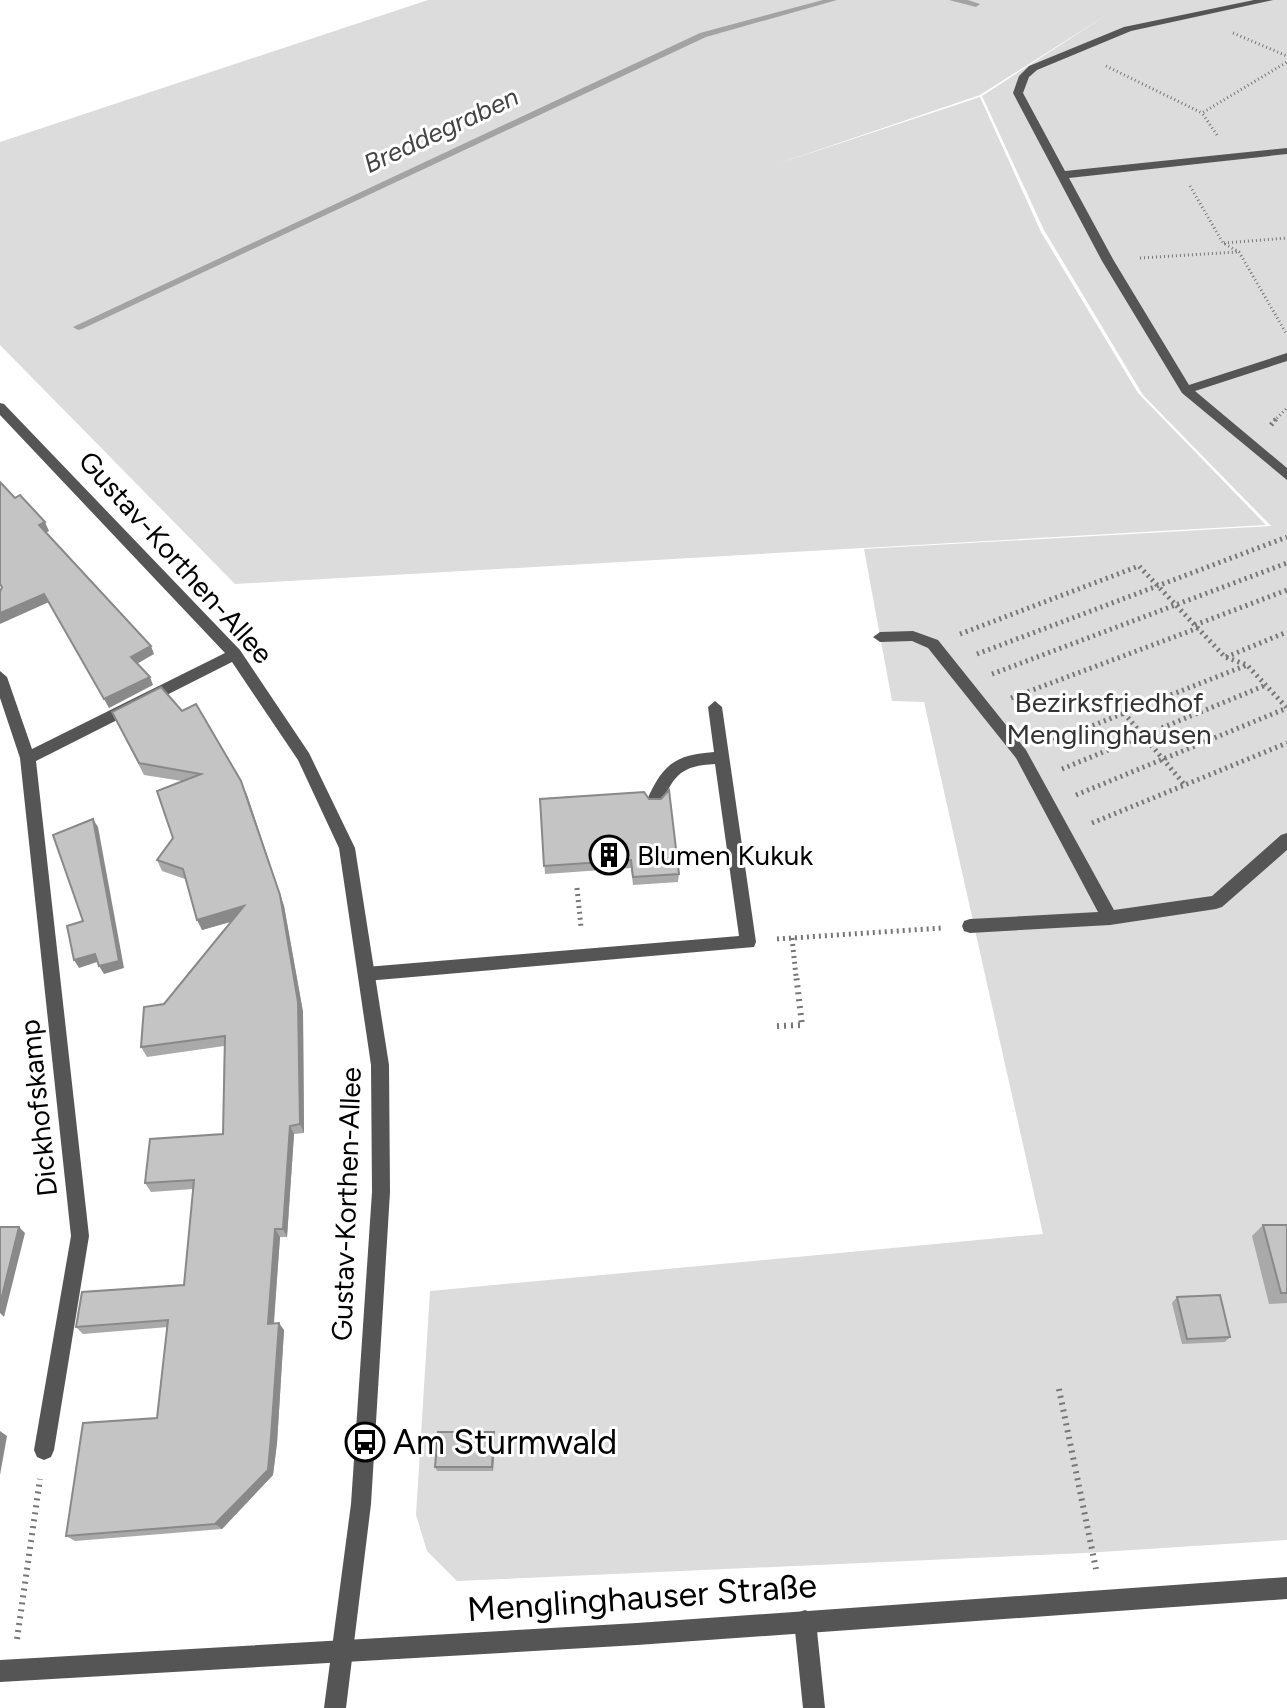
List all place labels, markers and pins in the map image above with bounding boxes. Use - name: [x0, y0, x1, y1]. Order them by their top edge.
- building icon: Blumen Kukuk: [588, 834, 630, 876]
- place label: Blumen Kukuk: [637, 838, 813, 872]
- bus stop icon: Am Sturmwald: [344, 1421, 386, 1463]
- place label: Am Sturmwald: [393, 1422, 617, 1463]

